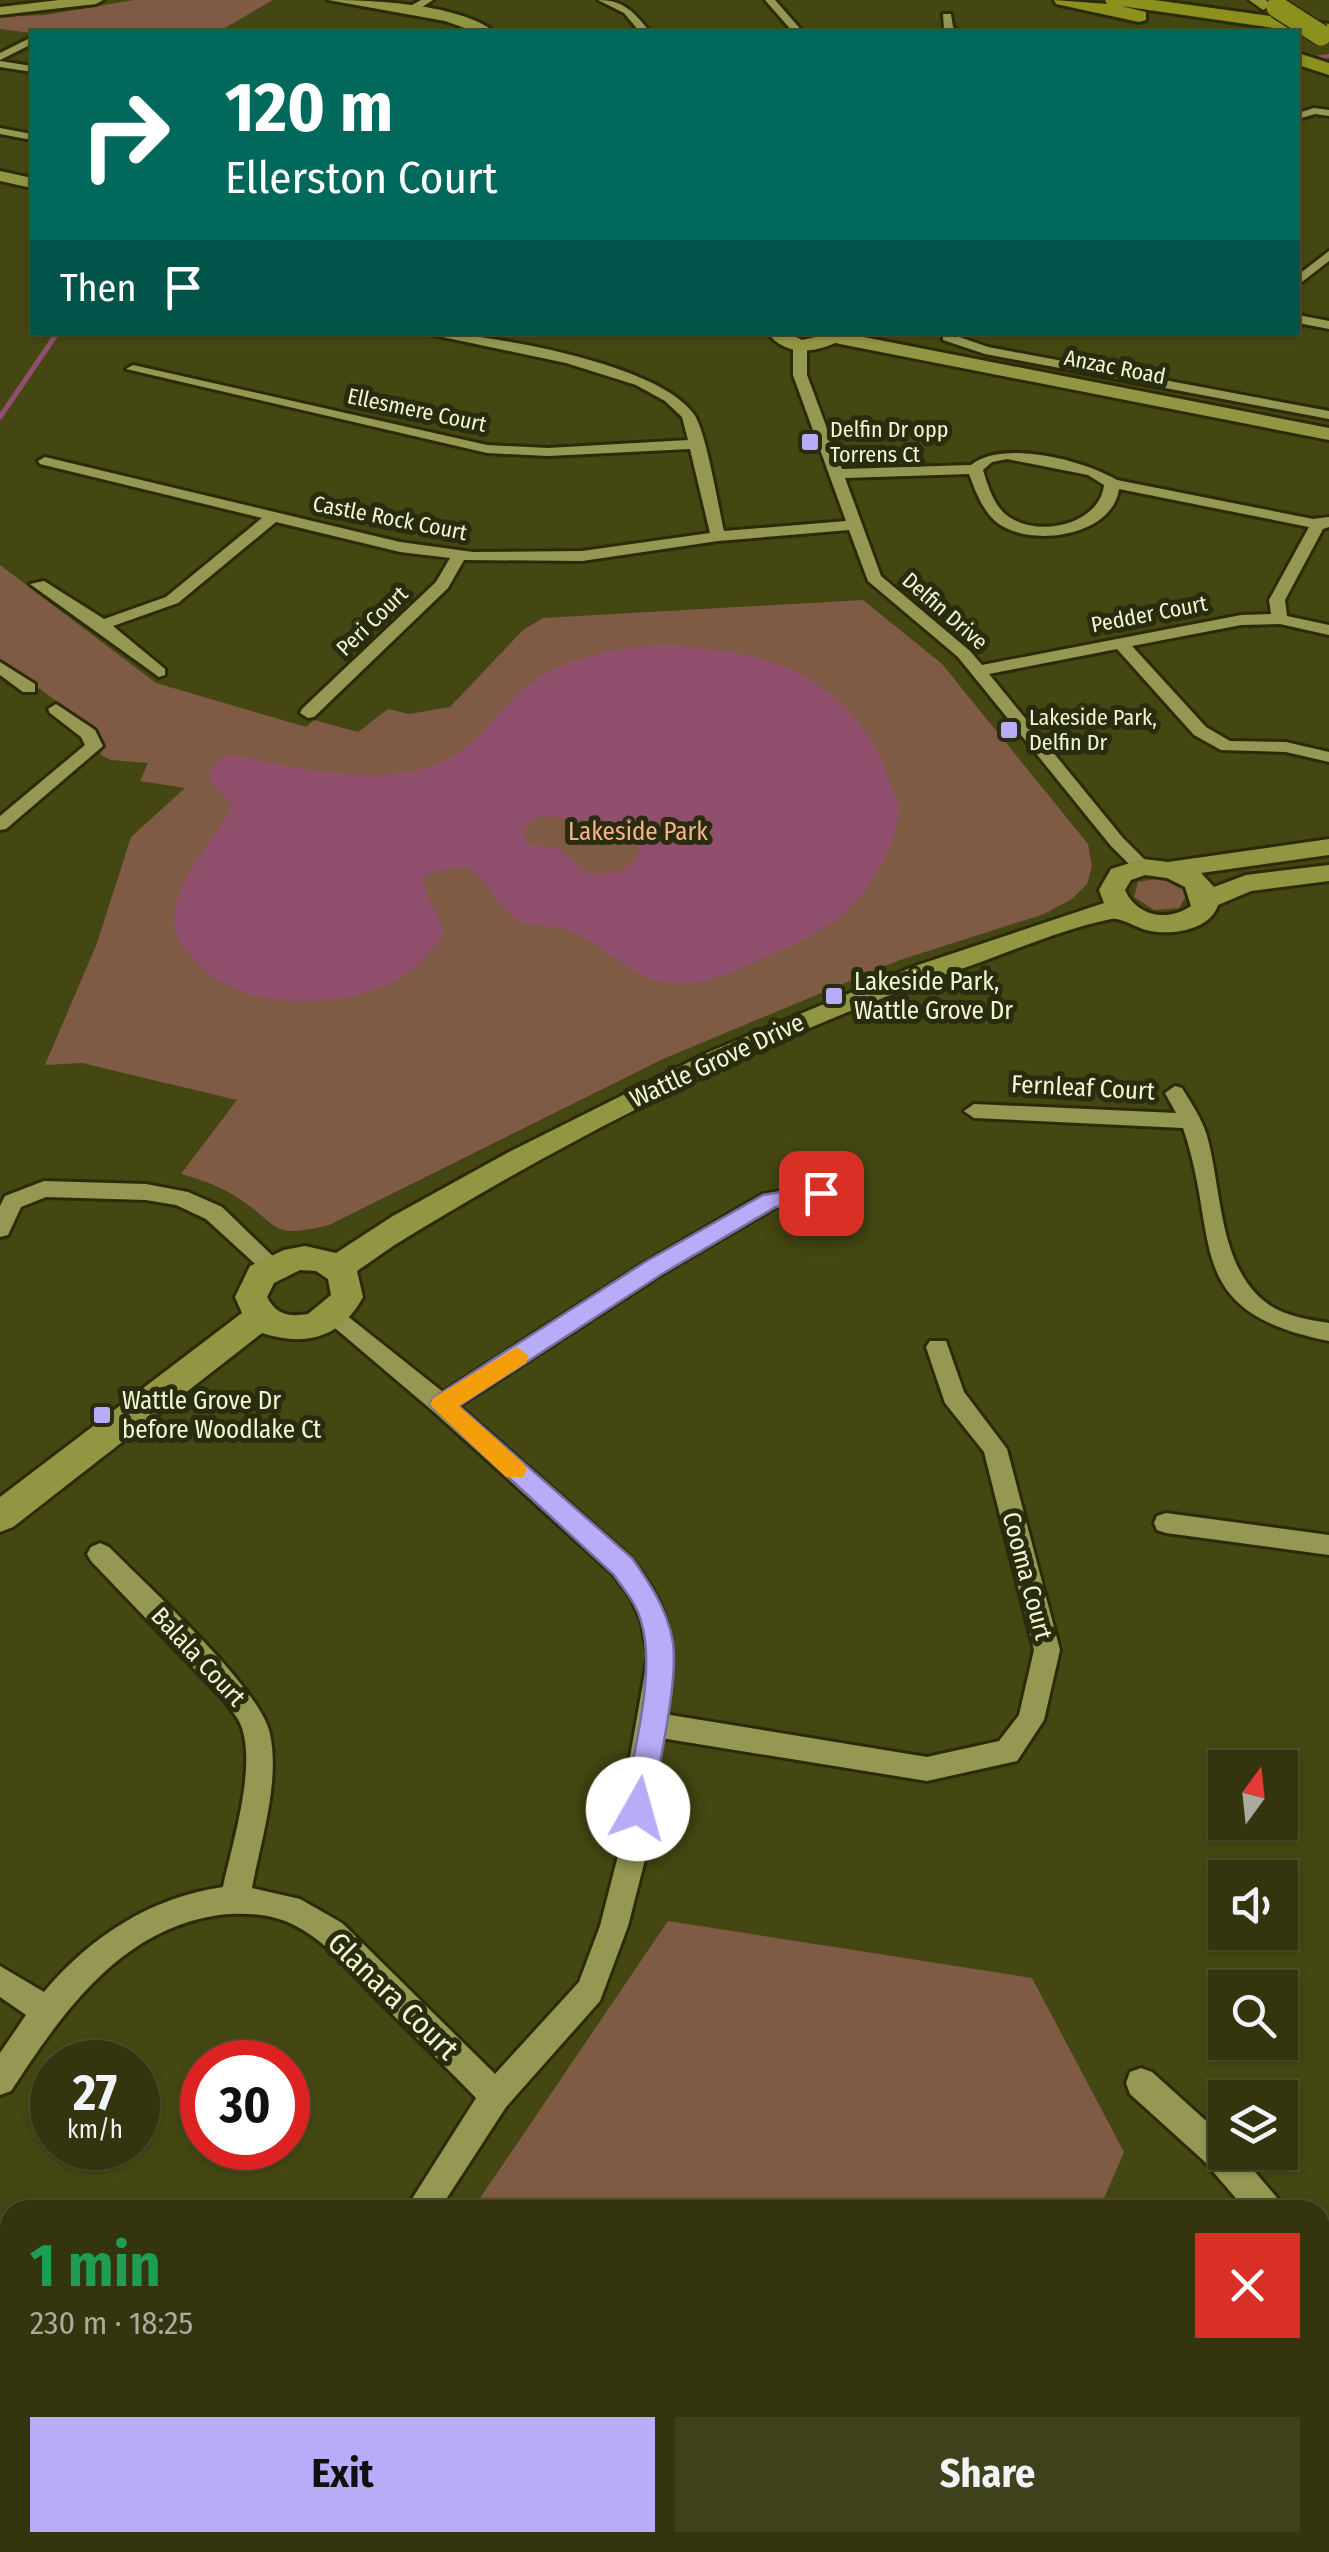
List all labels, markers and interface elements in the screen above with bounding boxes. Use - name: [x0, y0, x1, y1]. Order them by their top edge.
- text: 120 m: [225, 66, 393, 150]
- icon: right: [60, 70, 190, 200]
- text: Ellerston Court: [225, 151, 497, 205]
- icon: arrive: [156, 260, 211, 315]
- text: Then: [60, 265, 136, 311]
- street label: Anzac Road: [1062, 344, 1168, 390]
- street label: Ellesmere Court: [345, 382, 490, 438]
- place label: Delfin Dr opp Torrens Ct: [830, 416, 948, 468]
- marker: Delfin Dr opp Torrens Ct: [799, 431, 821, 453]
- street label: Castle Rock Court: [311, 490, 470, 546]
- street label: Delfin Drive: [897, 567, 993, 655]
- street label: Peri Court: [331, 580, 414, 662]
- street label: Pedder Court: [1089, 589, 1210, 638]
- place label: Lakeside Park, Delfin Dr: [1029, 704, 1157, 756]
- marker: Lakeside Park, Delfin Dr: [998, 719, 1020, 741]
- park label: Lakeside Park: [568, 817, 708, 847]
- place label: Lakeside Park, Wattle Grove Dr: [854, 967, 1013, 1026]
- marker: Lakeside Park, Wattle Grove Dr: [823, 985, 845, 1007]
- street label: Wattle Grove Drive: [625, 1008, 809, 1114]
- street label: Fernleaf Court: [1010, 1069, 1157, 1107]
- pin: [779, 1151, 864, 1236]
- icon: arrive: [794, 1166, 849, 1221]
- place label: Wattle Grove Dr before Woodlake Ct: [122, 1386, 322, 1445]
- marker: Wattle Grove Dr before Woodlake Ct: [91, 1404, 113, 1426]
- street label: Cooma Court: [996, 1509, 1059, 1644]
- street label: Balala Court: [145, 1601, 252, 1713]
- north arrow: [1208, 1750, 1298, 1840]
- map controls: [1208, 1750, 1298, 2170]
- position arrow: [586, 1757, 690, 1861]
- button: sound: [1208, 1860, 1298, 1950]
- street label: Glanara Court: [320, 1925, 466, 2067]
- button: search: [1208, 1970, 1298, 2060]
- speed limit sign: 30: [180, 2040, 310, 2170]
- text: 27: [73, 2063, 117, 2123]
- button: layers: [1208, 2080, 1298, 2170]
- text: km/h: [67, 2115, 123, 2145]
- text: 1 min: [30, 2230, 161, 2302]
- button: close: [1195, 2233, 1300, 2338]
- text: 230 m · 18:25: [30, 2304, 193, 2342]
- button: Exit: [30, 2417, 655, 2532]
- button: Share: [675, 2417, 1300, 2532]

